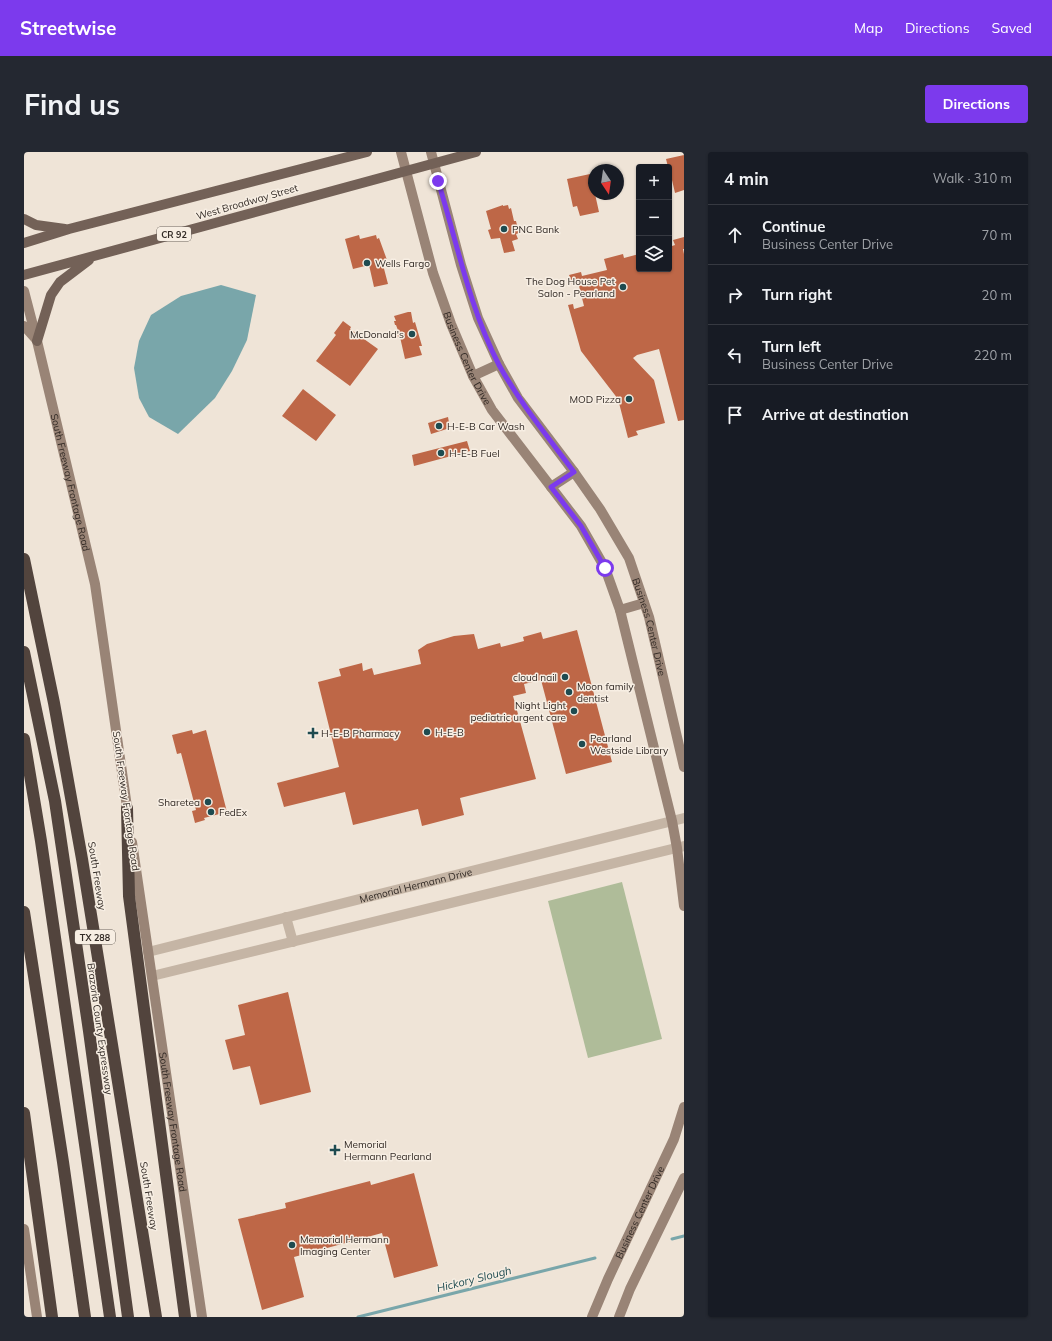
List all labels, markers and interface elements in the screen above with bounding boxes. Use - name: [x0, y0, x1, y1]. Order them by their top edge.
- text: Streetwise: [20, 16, 116, 40]
- text: Map: [854, 19, 883, 37]
- text: Directions: [905, 19, 970, 37]
- text: Saved: [992, 19, 1032, 37]
- button: Directions: [925, 85, 1028, 123]
- text: Find us: [24, 87, 120, 122]
- north arrow: [588, 164, 624, 200]
- map controls: [636, 164, 672, 272]
- button: +: [636, 164, 672, 200]
- text: 4 min: [724, 168, 769, 189]
- text: Walk · 310 m: [933, 170, 1012, 186]
- route end: [429, 172, 447, 190]
- street label: West Broadway Street: [195, 181, 300, 223]
- button: −: [636, 200, 672, 236]
- text: Continue: [762, 217, 825, 236]
- place label: PNC Bank: [512, 223, 560, 236]
- marker: PNC Bank: [499, 224, 509, 234]
- icon: ahead: [724, 224, 746, 246]
- road number: CR 92: [157, 227, 191, 241]
- text: 70 m: [982, 227, 1012, 243]
- button: layers: [636, 236, 672, 272]
- text: Business Center Drive: [762, 236, 893, 252]
- place label: Wells Fargo: [375, 257, 430, 270]
- marker: Wells Fargo: [362, 258, 372, 268]
- place label: The Dog House Pet Salon - Pearland: [526, 275, 615, 300]
- marker: The Dog House Pet Salon - Pearland: [618, 282, 628, 292]
- icon: right: [724, 284, 746, 306]
- text: Turn right: [762, 285, 832, 304]
- text: 20 m: [982, 287, 1012, 303]
- street label: Business Center Drive: [441, 310, 494, 407]
- place label: McDonald's: [350, 328, 404, 341]
- marker: McDonald's: [407, 329, 417, 339]
- text: Turn left: [762, 337, 821, 356]
- icon: left: [724, 344, 746, 366]
- text: 220 m: [974, 347, 1012, 363]
- text: Business Center Drive: [762, 356, 893, 372]
- place label: MOD Pizza: [569, 393, 621, 406]
- marker: MOD Pizza: [624, 394, 634, 404]
- icon: arrive: [724, 404, 746, 426]
- text: Arrive at destination: [762, 405, 909, 424]
- street label: South Freeway Frontage Road: [48, 412, 93, 552]
- place label: H-E-B Car Wash: [447, 420, 525, 433]
- marker: H-E-B Car Wash: [434, 421, 444, 431]
- place label: H-E-B Fuel: [449, 447, 500, 460]
- marker: H-E-B Fuel: [436, 448, 446, 458]
- route start: [596, 559, 614, 577]
- street label: Business Center Drive: [630, 576, 669, 677]
- place label: cloud nail: [513, 671, 557, 684]
- marker: cloud nail: [560, 672, 570, 682]
- place label: Moon family dentist: [577, 680, 634, 705]
- marker: Moon family dentist: [564, 687, 574, 697]
- place label: Night Light pediatric urgent care: [470, 699, 566, 724]
- marker: Night Light pediatric urgent care: [569, 706, 579, 716]
- place label: H-E-B: [435, 726, 464, 739]
- place label: H-E-B Pharmacy: [321, 727, 400, 740]
- marker: H-E-B: [422, 727, 432, 737]
- marker: H-E-B Pharmacy: [308, 728, 318, 738]
- street label: South Freeway Frontage Road: [110, 730, 142, 872]
- place label: Pearland Westside Library: [590, 732, 669, 757]
- marker: Pearland Westside Library: [577, 739, 587, 749]
- place label: Sharetea: [158, 796, 200, 809]
- marker: Sharetea: [203, 797, 213, 807]
- place label: FedEx: [219, 806, 248, 819]
- marker: FedEx: [206, 807, 216, 817]
- street label: South Freeway: [85, 841, 109, 912]
- street label: Memorial Hermann Drive: [358, 865, 473, 905]
- road number: TX 288: [75, 930, 115, 944]
- street label: Brazoria County Expressway: [84, 962, 116, 1096]
- street label: South Freeway Frontage Road: [157, 1051, 190, 1193]
- place label: Memorial Hermann Pearland: [344, 1138, 431, 1163]
- marker: Memorial Hermann Pearland: [329, 1144, 341, 1156]
- street label: South Freeway: [137, 1161, 161, 1232]
- street label: Business Center Drive: [612, 1164, 667, 1261]
- place label: Memorial Hermann Imaging Center: [300, 1233, 389, 1258]
- marker: Memorial Hermann Imaging Center: [287, 1240, 297, 1250]
- water label: Hickory Slough: [435, 1263, 513, 1295]

